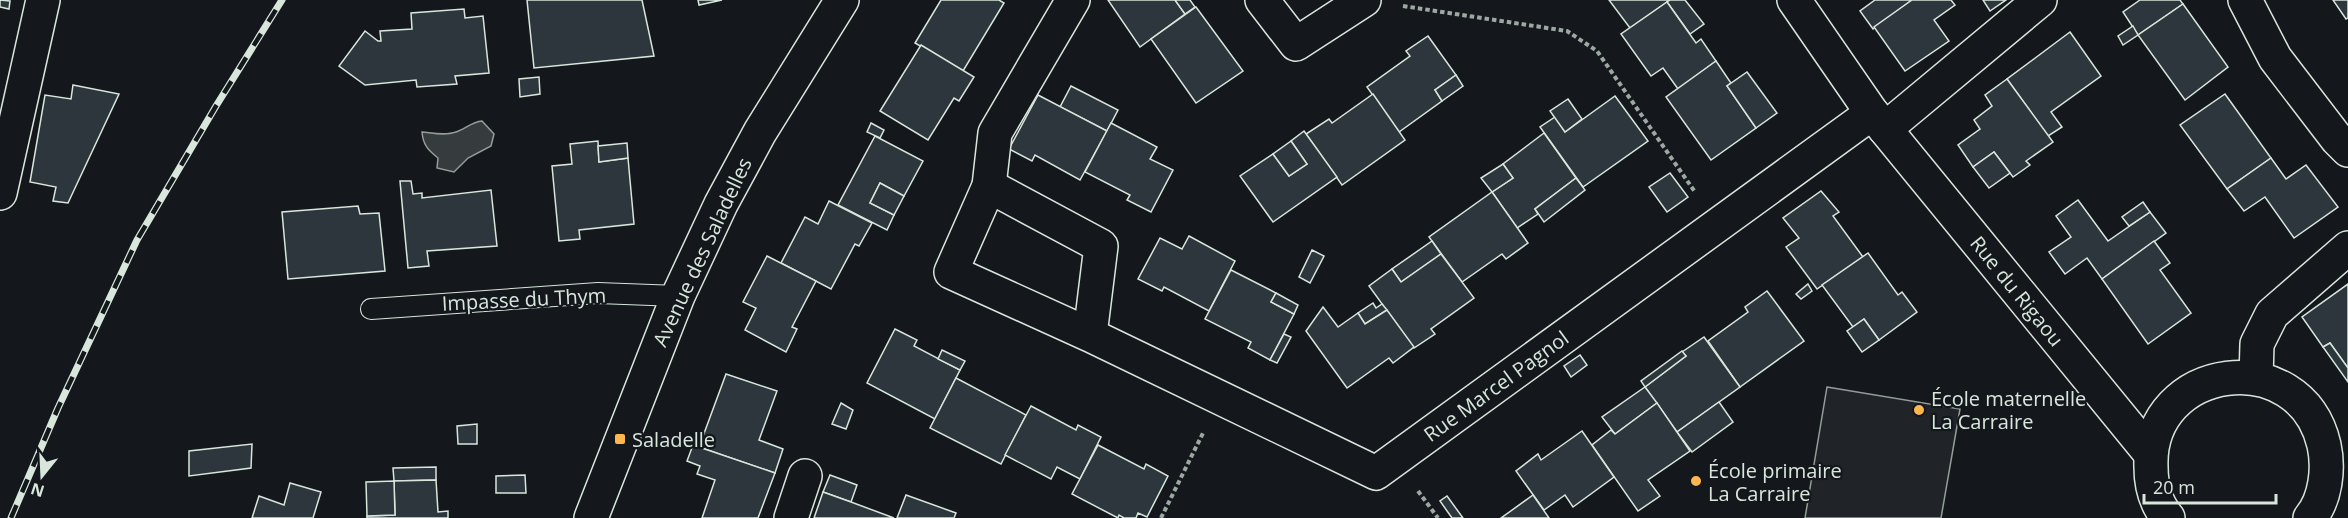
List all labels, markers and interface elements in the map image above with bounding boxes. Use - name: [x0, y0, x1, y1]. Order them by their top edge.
- street label: Avenue des Saladelles: [646, 153, 758, 351]
- street label: Rue du Rigaou: [1964, 230, 2070, 352]
- street label: Impasse du Thym: [441, 281, 607, 317]
- street label: Rue Marcel Pagnol: [1418, 324, 1574, 448]
- place label: École maternelle La Carraire: [1931, 385, 2086, 435]
- marker: École maternelle La Carraire: [1912, 403, 1926, 417]
- place label: Saladelle: [632, 426, 715, 453]
- marker: Saladelle: [613, 432, 627, 446]
- north arrow: [12, 446, 72, 506]
- place label: École primaire La Carraire: [1708, 457, 1842, 507]
- scale bar: [2144, 467, 2276, 505]
- marker: École primaire La Carraire: [1689, 474, 1703, 488]
- text: 20 m: [2153, 475, 2195, 499]
- text: N: [28, 478, 47, 503]

